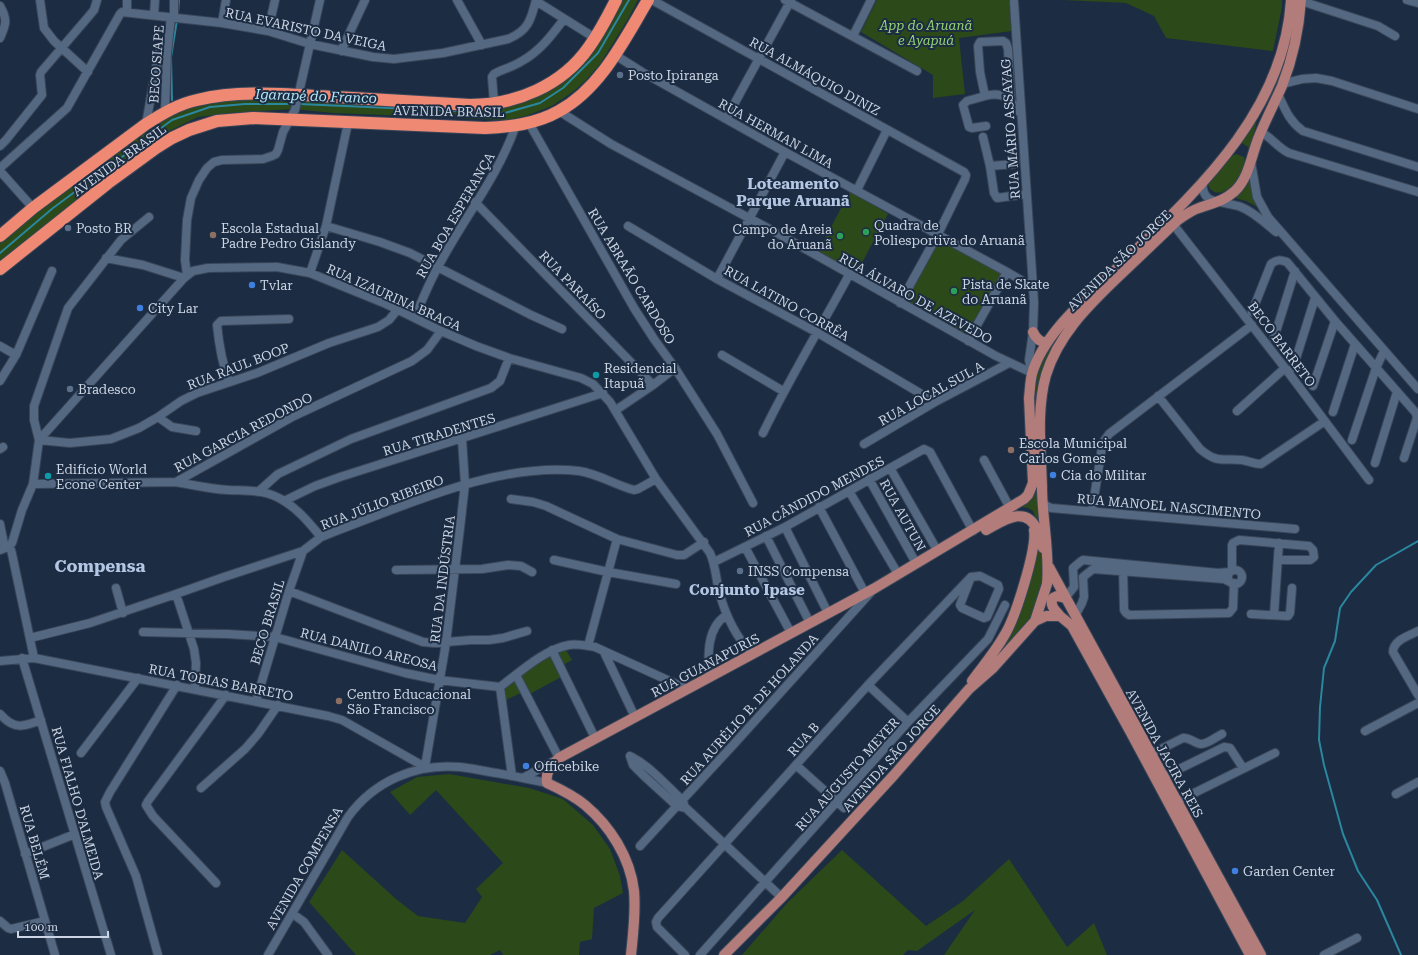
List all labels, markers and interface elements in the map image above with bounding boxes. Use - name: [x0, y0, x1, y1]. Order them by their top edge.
- street label: RUA EVARISTO DA VEIGA: [224, 5, 388, 54]
- park label: App do Aruanã e Ayapuá: [879, 18, 972, 48]
- street label: BECO SIAPE: [146, 24, 167, 104]
- street label: RUA ALMÁQUIO DINIZ: [747, 33, 883, 119]
- street label: RUA MÁRIO ASSAYAG: [997, 58, 1023, 200]
- place label: Posto Ipiranga: [628, 68, 719, 83]
- marker: Posto Ipiranga: [615, 70, 625, 80]
- water label: Igarapé do Franco: [254, 86, 377, 106]
- street label: RUA HERMAN LIMA: [716, 96, 836, 171]
- street label: AVENIDA BRASIL: [393, 103, 505, 120]
- street label: AVENIDA BRASIL: [70, 122, 169, 199]
- street label: RUA BOA ESPERANÇA: [413, 150, 498, 281]
- district label: Loteamento Parque Aruanã: [736, 175, 850, 210]
- street label: RUA ABRAÃO CARDOSO: [585, 205, 679, 347]
- street label: AVENIDA SÃO JORGE: [1064, 206, 1174, 314]
- place label: Quadra de Poliesportiva do Aruanã: [874, 218, 1025, 248]
- place label: Posto BR: [76, 221, 132, 236]
- place label: Escola Estadual Padre Pedro Gislandy: [221, 221, 356, 251]
- place label: Campo de Areia do Aruanã: [733, 222, 832, 252]
- marker: Posto BR: [63, 223, 73, 233]
- marker: Quadra de Poliesportiva do Aruanã: [861, 227, 871, 237]
- marker: Escola Estadual Padre Pedro Gislandy: [208, 230, 218, 240]
- marker: Campo de Areia do Aruanã: [835, 231, 845, 241]
- street label: RUA PARAÍSO: [536, 247, 610, 323]
- street label: RUA ÁLVARO DE AZEVEDO: [837, 249, 995, 347]
- street label: RUA IZAURINA BRAGA: [324, 261, 463, 334]
- street label: RUA LATINO CORRÊA: [722, 263, 852, 344]
- place label: Pista de Skate do Aruanã: [962, 277, 1049, 307]
- place label: Tvlar: [260, 278, 293, 293]
- marker: Tvlar: [247, 280, 257, 290]
- marker: Pista de Skate do Aruanã: [949, 286, 959, 296]
- street label: BECO BARRETO: [1245, 299, 1318, 390]
- place label: City Lar: [148, 301, 199, 316]
- marker: City Lar: [135, 303, 145, 313]
- street label: RUA RAUL BOOP: [185, 340, 291, 393]
- street label: RUA LOCAL SUL A: [876, 358, 987, 429]
- place label: Residencial Itapuã: [604, 361, 677, 391]
- marker: Residencial Itapuã: [591, 370, 601, 380]
- place label: Bradesco: [78, 382, 136, 397]
- marker: Bradesco: [65, 384, 75, 394]
- street label: RUA GARCIA REDONDO: [172, 390, 315, 475]
- street label: RUA TIRADENTES: [381, 410, 497, 459]
- place label: Escola Municipal Carlos Gomes: [1019, 436, 1127, 466]
- marker: Escola Municipal Carlos Gomes: [1006, 445, 1016, 455]
- street label: RUA CÂNDIDO MENDES: [742, 453, 887, 540]
- place label: Edifício World Econe Center: [56, 462, 148, 492]
- place label: Cia do Militar: [1061, 468, 1147, 483]
- marker: Cia do Militar: [1048, 470, 1058, 480]
- marker: Edifício World Econe Center: [43, 471, 53, 481]
- street label: RUA JÚLIO RIBEIRO: [318, 471, 446, 533]
- street label: RUA AUTUN: [877, 477, 928, 554]
- street label: RUA MANOEL NASCIMENTO: [1076, 491, 1262, 522]
- street label: RUA DA INDÚSTRIA: [426, 514, 458, 644]
- district label: Compensa: [54, 556, 146, 576]
- place label: INSS Compensa: [748, 564, 849, 579]
- marker: INSS Compensa: [735, 566, 745, 576]
- street label: BECO BRASIL: [247, 578, 288, 666]
- district label: Conjunto Ipase: [689, 581, 805, 599]
- street label: RUA DANILO AREOSA: [299, 625, 439, 674]
- street label: RUA AURÉLIO B. DE HOLANDA: [677, 630, 821, 788]
- street label: RUA GUANAPURIS: [649, 631, 762, 700]
- street label: RUA TOBIAS BARRETO: [147, 661, 294, 704]
- street label: AVENIDA JACIRA REIS: [1123, 686, 1206, 820]
- place label: Centro Educacional São Francisco: [347, 687, 471, 717]
- marker: Centro Educacional São Francisco: [334, 696, 344, 706]
- street label: AVENIDA SÃO JORGE: [839, 701, 943, 815]
- street label: RUA AUGUSTO MEYER: [793, 715, 902, 834]
- street label: RUA B: [784, 719, 822, 759]
- street label: RUA FIALHO D'ALMEIDA: [48, 725, 107, 881]
- place label: Officebike: [534, 759, 599, 774]
- marker: Officebike: [521, 761, 531, 771]
- street label: RUA BELÉM: [17, 803, 53, 881]
- street label: AVENIDA COMPENSA: [263, 804, 346, 932]
- place label: Garden Center: [1243, 864, 1335, 879]
- marker: Garden Center: [1230, 866, 1240, 876]
- scale bar: [18, 913, 108, 939]
- text: 100 m: [24, 920, 58, 934]

